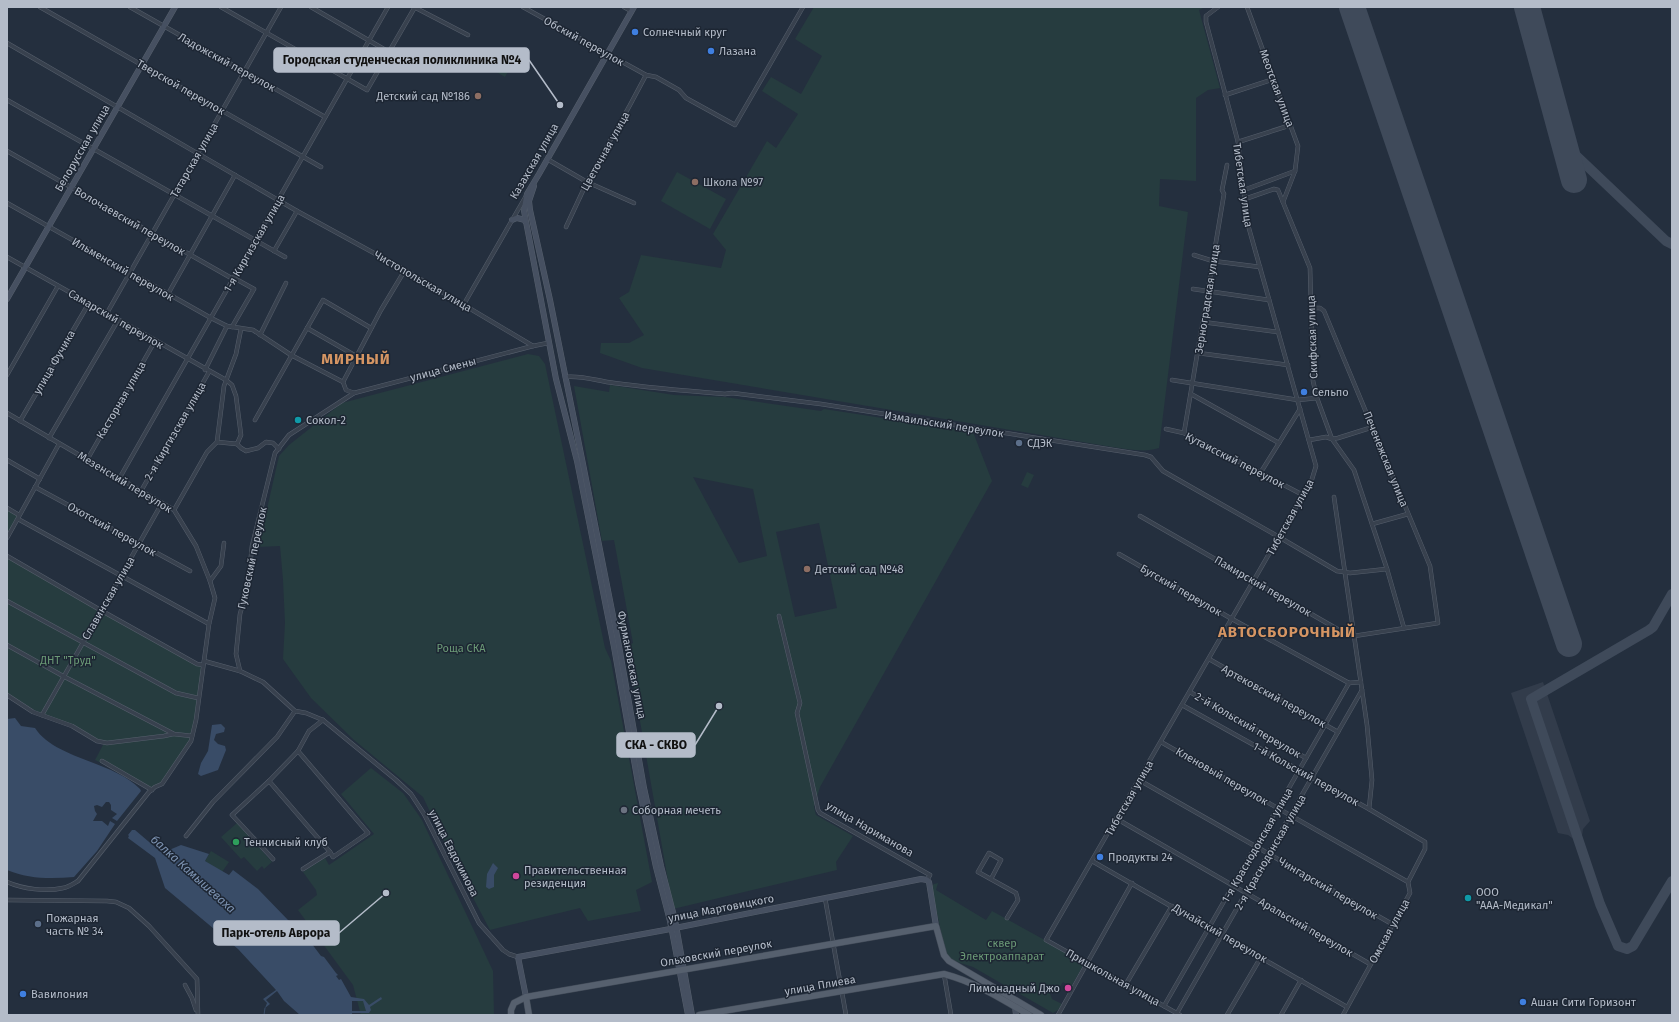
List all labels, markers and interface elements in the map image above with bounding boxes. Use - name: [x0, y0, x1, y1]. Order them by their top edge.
- street label: Обский переулок: [541, 14, 626, 69]
- place label: Солнечный круг: [643, 26, 727, 39]
- marker: Солнечный круг: [630, 27, 640, 37]
- street label: Ладожский переулок: [176, 30, 278, 95]
- place label: Лазана: [719, 45, 756, 58]
- marker: Лазана: [706, 46, 716, 56]
- callout: Городская студенческая поликлиника №4: [274, 48, 529, 72]
- street label: Меотская улица: [1256, 48, 1297, 129]
- text: Городская студенческая поликлиника №4: [283, 53, 522, 67]
- street label: Тверской переулок: [134, 57, 227, 118]
- place label: Детский сад №186: [376, 90, 470, 103]
- marker: Детский сад №186: [473, 91, 483, 101]
- street label: Белорусская улица: [52, 102, 113, 194]
- street label: Цветочная улица: [578, 109, 633, 193]
- street label: Татарская улица: [168, 120, 221, 200]
- street label: Казахская улица: [507, 121, 561, 201]
- street label: Тибетская улица: [1230, 142, 1255, 228]
- place label: Школа №97: [703, 176, 763, 189]
- marker: Школа №97: [690, 177, 700, 187]
- street label: Волочаевский переулок: [72, 184, 188, 259]
- street label: 1-я Киргизская улица: [221, 192, 288, 294]
- street label: Ильменский переулок: [70, 235, 176, 304]
- street label: Зерноградская улица: [1192, 243, 1223, 355]
- street label: Чистопольская улица: [371, 248, 474, 315]
- street label: Самарский переулок: [66, 287, 166, 352]
- street label: Скифская улица: [1305, 295, 1320, 379]
- street label: улица Фучика: [31, 328, 78, 397]
- district label: МИРНЫЙ: [321, 350, 391, 368]
- street label: улица Смены: [409, 354, 478, 385]
- street label: Касторная улица: [94, 359, 149, 441]
- street label: 2-я Киргизская улица: [142, 380, 209, 483]
- place label: Сельпо: [1312, 386, 1349, 399]
- marker: Сельпо: [1299, 387, 1309, 397]
- street label: Измаильский переулок: [883, 409, 1005, 440]
- street label: Печенежская улица: [1360, 409, 1411, 509]
- place label: Сокол-2: [306, 414, 346, 427]
- marker: Сокол-2: [293, 415, 303, 425]
- street label: Кутаисский переулок: [1183, 430, 1287, 491]
- place label: СДЭК: [1027, 437, 1053, 450]
- marker: СДЭК: [1014, 438, 1024, 448]
- street label: Мезенский переулок: [75, 449, 175, 516]
- street label: Тибетская улица: [1264, 477, 1317, 558]
- street label: Охотский переулок: [65, 500, 159, 559]
- street label: Гуковский переулок: [235, 506, 270, 610]
- street label: Памирский переулок: [1212, 553, 1314, 620]
- street label: Славинская улица: [79, 554, 138, 642]
- street label: Бугский переулок: [1138, 562, 1224, 619]
- place label: Детский сад №48: [814, 563, 904, 576]
- marker: Детский сад №48: [802, 564, 812, 574]
- street label: Фурмановская улица: [615, 610, 648, 720]
- district label: АВТОСБОРОЧНЫЙ: [1217, 623, 1356, 641]
- park label: Роща СКА: [436, 642, 486, 655]
- park label: ДНТ "Труд": [39, 654, 96, 667]
- street label: Артековский переулок: [1219, 662, 1328, 731]
- street label: 2-й Кольский переулок: [1193, 690, 1303, 761]
- callout: СКА - СКВО: [617, 733, 695, 757]
- text: СКА - СКВО: [625, 738, 687, 752]
- street label: 1-й Кольский переулок: [1250, 740, 1361, 809]
- street label: Кленовый переулок: [1173, 745, 1270, 808]
- street label: Тибетская улица: [1103, 758, 1156, 838]
- street label: 1-я Краснодонская улица: [1219, 785, 1296, 905]
- street label: 2-я Краснодонская улица: [1232, 792, 1309, 912]
- street label: улица Нариманова: [824, 799, 916, 860]
- place label: Соборная мечеть: [632, 804, 721, 817]
- marker: Соборная мечеть: [619, 805, 629, 815]
- street label: улица Евдокимова: [426, 807, 481, 899]
- water label: балка Камышеваха: [148, 832, 238, 916]
- place label: Теннисный клуб: [244, 836, 328, 849]
- marker: Теннисный клуб: [231, 837, 241, 847]
- place label: Продукты 24: [1108, 851, 1173, 864]
- marker: Продукты 24: [1095, 852, 1105, 862]
- street label: Чингарский переулок: [1276, 855, 1380, 922]
- place label: Правительственная резиденция: [524, 864, 627, 890]
- marker: Правительственная резиденция: [511, 871, 521, 881]
- place label: ООО "ААА-Медикал": [1476, 886, 1553, 912]
- street label: улица Мартовицкого: [667, 892, 775, 925]
- marker: ООО "ААА-Медикал": [1463, 893, 1473, 903]
- street label: Аральский переулок: [1256, 895, 1355, 960]
- street label: Омская улица: [1366, 897, 1412, 966]
- street label: Дунайский переулок: [1169, 901, 1270, 966]
- place label: Пожарная часть № 34: [46, 912, 104, 938]
- marker: Пожарная часть № 34: [33, 919, 43, 929]
- callout: Парк-отель Аврора: [214, 921, 339, 945]
- text: Парк-отель Аврора: [222, 926, 331, 940]
- street label: Ольховский переулок: [659, 937, 773, 970]
- park label: cквер Электроаппарат: [960, 937, 1044, 963]
- street label: Пришкольная улица: [1064, 946, 1162, 1009]
- street label: улица Плиева: [784, 973, 857, 998]
- place label: Лимонадный Джо: [969, 982, 1060, 995]
- marker: Лимонадный Джо: [1063, 983, 1073, 993]
- place label: Вавилония: [31, 988, 88, 1001]
- marker: Вавилония: [18, 989, 28, 999]
- place label: Ашан Сити Горизонт: [1531, 996, 1636, 1009]
- marker: Ашан Сити Горизонт: [1518, 997, 1528, 1007]

